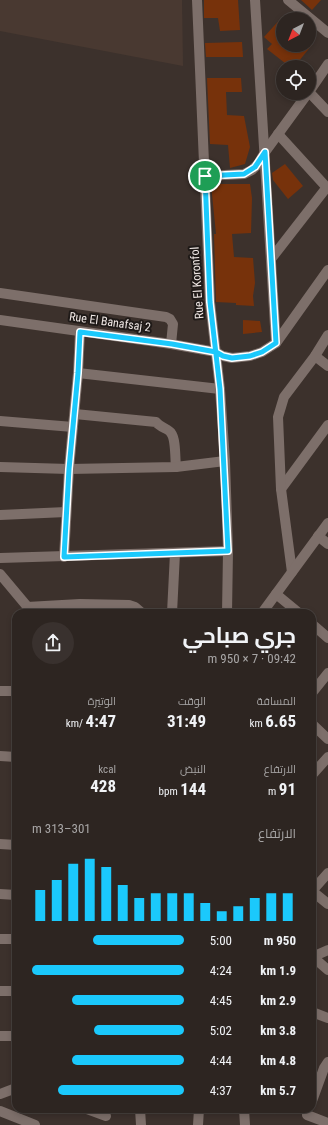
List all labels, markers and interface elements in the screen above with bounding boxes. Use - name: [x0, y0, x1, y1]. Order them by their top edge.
- north arrow: [276, 12, 316, 52]
- map controls: [276, 12, 316, 100]
- button: locate: [276, 60, 316, 100]
- pin: [188, 159, 222, 193]
- icon: arrive: [194, 165, 216, 187]
- street label: Rue El Koronfol: [187, 246, 207, 320]
- street label: Rue El Banafsaj 2: [68, 309, 152, 335]
- button: share: [32, 622, 74, 664]
- text: جري صباحي: [183, 623, 296, 648]
- text: 09:42 · 7 × 950 m: [208, 651, 296, 666]
- text: الوتيرة: [88, 695, 116, 708]
- text: الوقت: [178, 695, 206, 708]
- text: المسافة: [257, 695, 296, 708]
- text: 4:47: [86, 711, 116, 731]
- text: 31:49: [167, 711, 206, 731]
- text: 6.65: [265, 711, 296, 731]
- text: /km: [66, 717, 86, 730]
- text: km: [250, 717, 265, 730]
- text: kcal: [98, 763, 116, 776]
- text: النبض: [180, 763, 206, 776]
- text: الارتفاع: [264, 763, 296, 776]
- text: 428: [90, 776, 116, 796]
- text: 144: [180, 779, 206, 799]
- text: 91: [279, 779, 296, 799]
- text: bpm: [159, 785, 180, 798]
- text: m: [268, 785, 279, 798]
- text: 301–313 m: [32, 821, 91, 836]
- text: الارتفاع: [258, 826, 296, 841]
- text: 5:00: [210, 933, 232, 948]
- text: 950 m: [264, 933, 296, 948]
- text: 4:24: [210, 963, 232, 978]
- text: 1.9 km: [260, 963, 296, 978]
- text: 4:45: [210, 993, 232, 1008]
- text: 2.9 km: [260, 993, 296, 1008]
- text: 5:02: [210, 1023, 232, 1038]
- text: 3.8 km: [260, 1023, 296, 1038]
- text: 4:44: [210, 1053, 232, 1068]
- text: 4.8 km: [260, 1053, 296, 1068]
- text: 4:37: [210, 1083, 232, 1098]
- text: 5.7 km: [260, 1083, 296, 1098]

